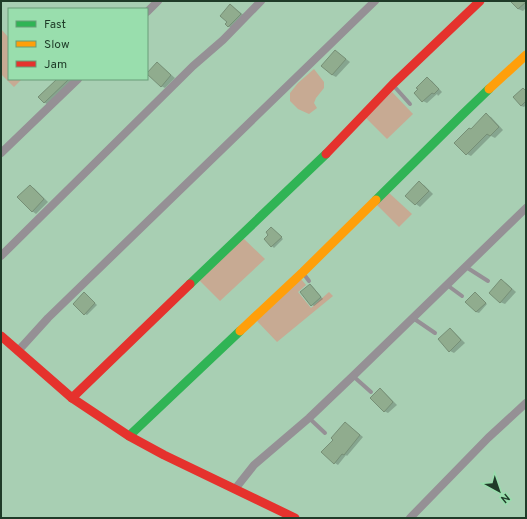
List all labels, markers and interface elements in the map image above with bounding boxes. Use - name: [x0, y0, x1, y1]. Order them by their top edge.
- legend: [8, 8, 148, 80]
- text: Fast: [44, 17, 66, 33]
- text: Slow: [44, 37, 70, 53]
- text: Jam: [44, 57, 67, 73]
- north arrow: [479, 471, 519, 511]
- text: N: [497, 490, 512, 506]

